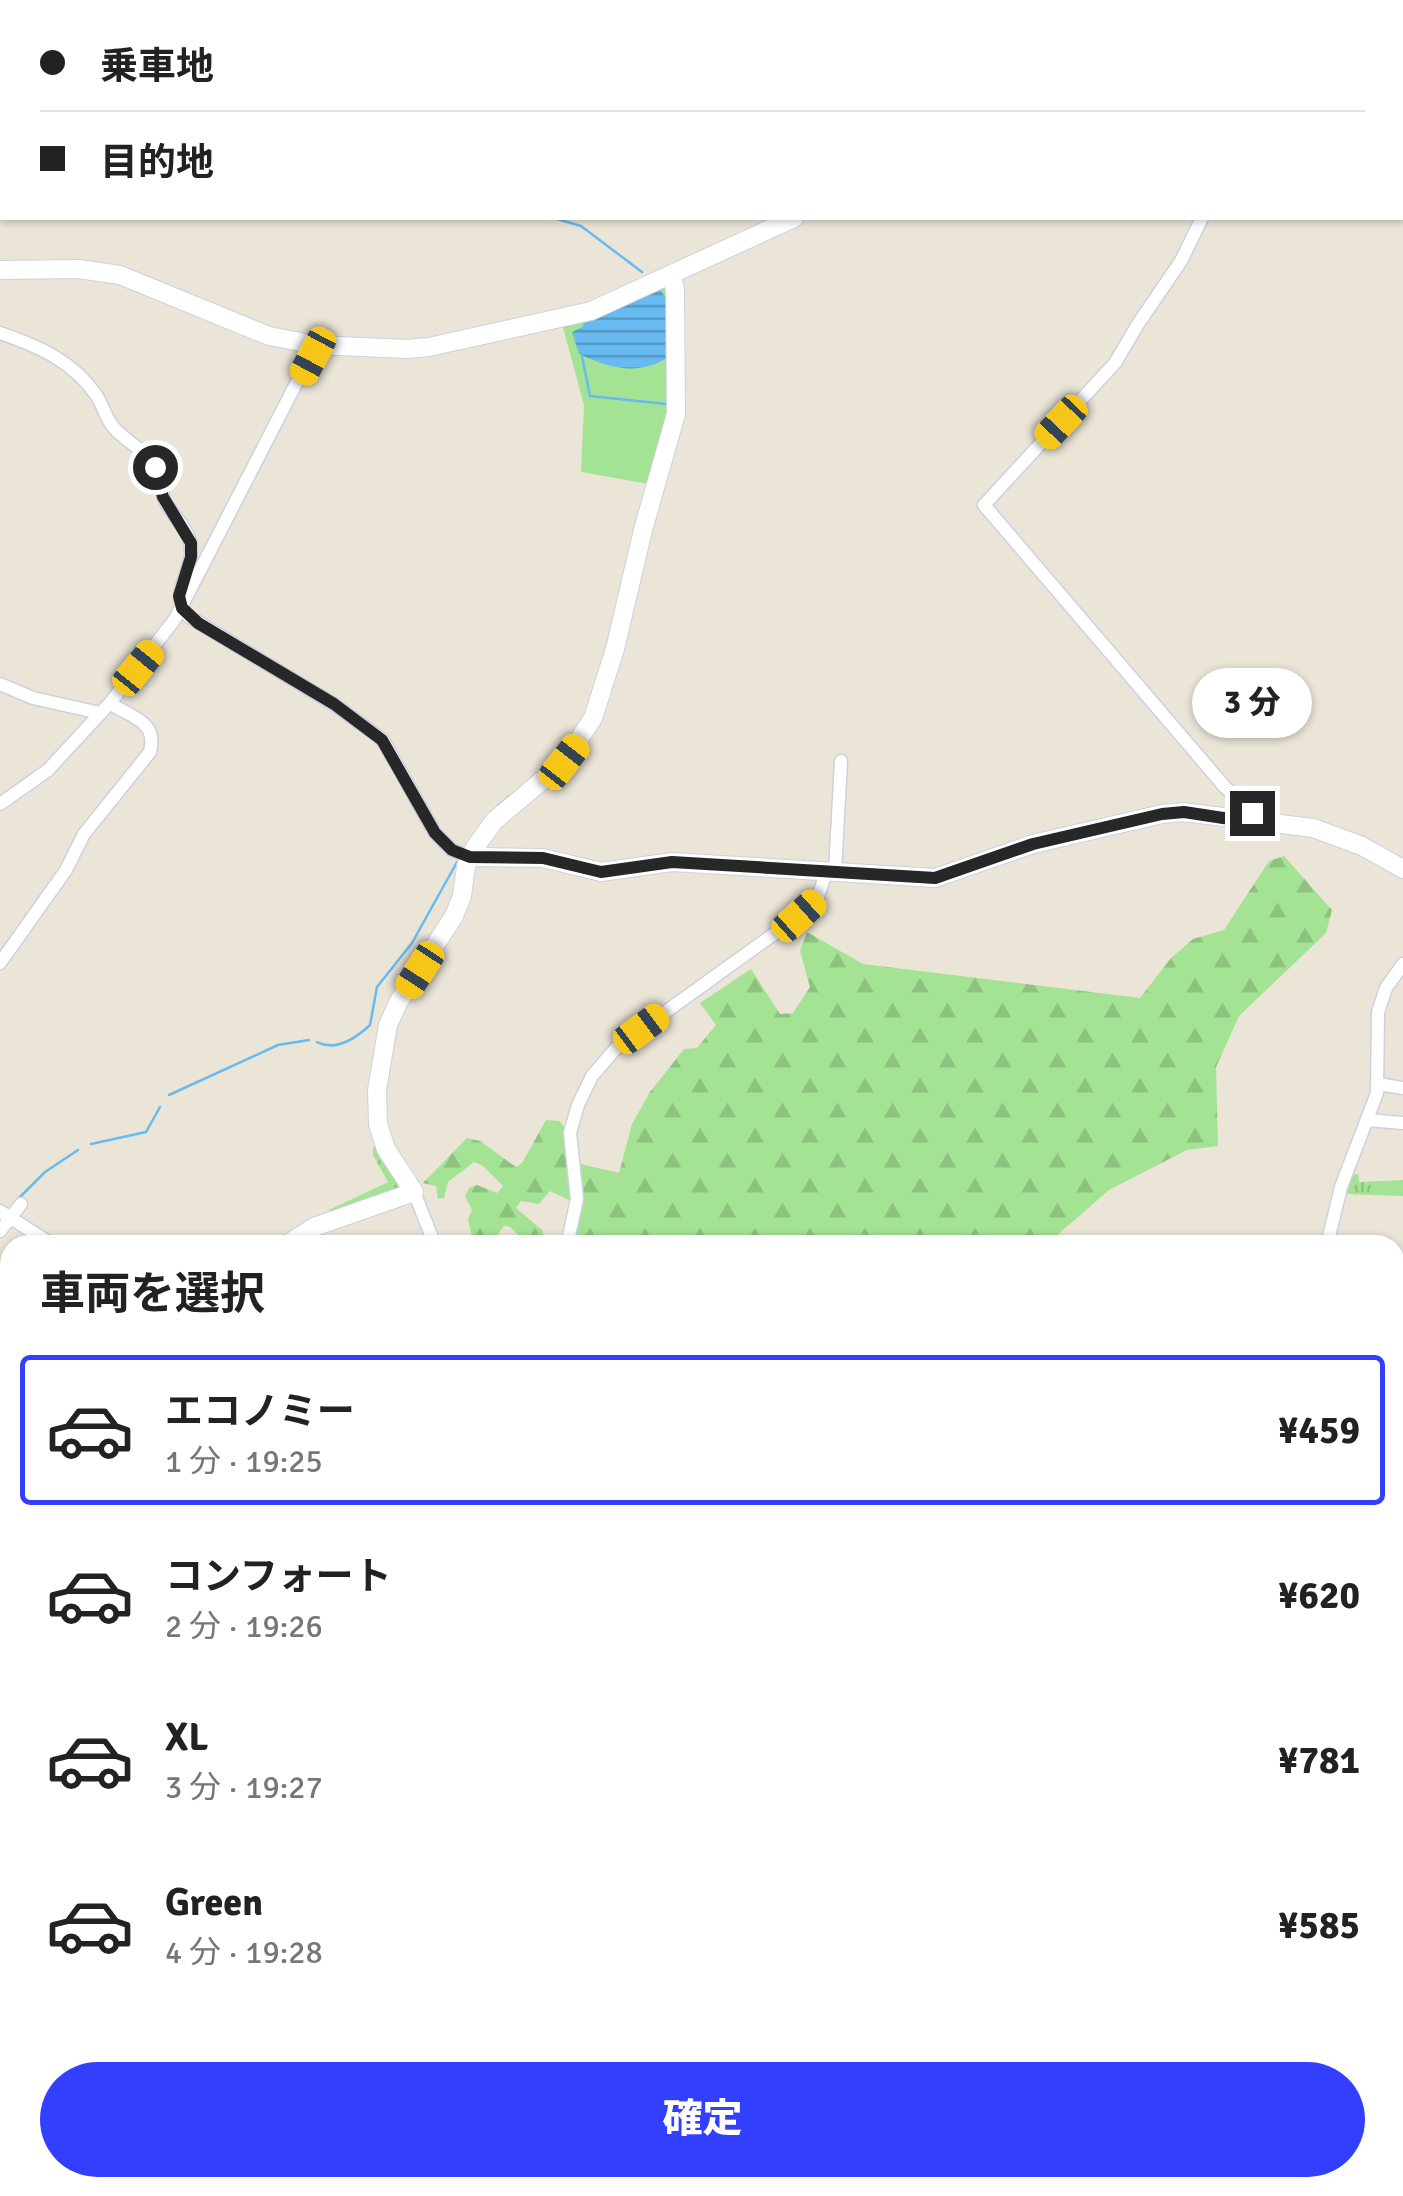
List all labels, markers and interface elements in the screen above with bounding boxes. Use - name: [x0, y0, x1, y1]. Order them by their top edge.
- text: 乗車地: [100, 43, 214, 90]
- text: 目的地: [100, 139, 214, 186]
- car: [286, 322, 340, 390]
- car: [1030, 390, 1092, 454]
- route start: [133, 445, 178, 490]
- car: [107, 635, 169, 701]
- callout: 3 分: [1192, 668, 1312, 738]
- text: 3 分: [1224, 683, 1280, 722]
- car: [534, 729, 594, 795]
- route end: [1230, 791, 1275, 836]
- car: [767, 885, 831, 947]
- car: [391, 937, 449, 1003]
- car: [608, 999, 674, 1059]
- text: 車両を選択: [40, 1267, 265, 1322]
- icon: car: [45, 1385, 135, 1475]
- text: エコノミー: [165, 1388, 355, 1435]
- text: ¥459: [1278, 1407, 1360, 1454]
- text: 1 分 · 19:25: [165, 1442, 323, 1481]
- icon: car: [45, 1550, 135, 1640]
- text: コンフォート: [165, 1553, 392, 1600]
- text: ¥620: [1278, 1572, 1360, 1619]
- text: 2 分 · 19:26: [165, 1607, 323, 1646]
- text: XL: [165, 1714, 208, 1761]
- icon: car: [45, 1715, 135, 1805]
- text: ¥781: [1278, 1737, 1360, 1784]
- text: 3 分 · 19:27: [165, 1768, 323, 1807]
- text: Green: [165, 1879, 263, 1926]
- icon: car: [45, 1880, 135, 1970]
- text: ¥585: [1278, 1902, 1360, 1949]
- text: 4 分 · 19:28: [165, 1933, 323, 1972]
- button: 確定: [40, 2062, 1365, 2177]

